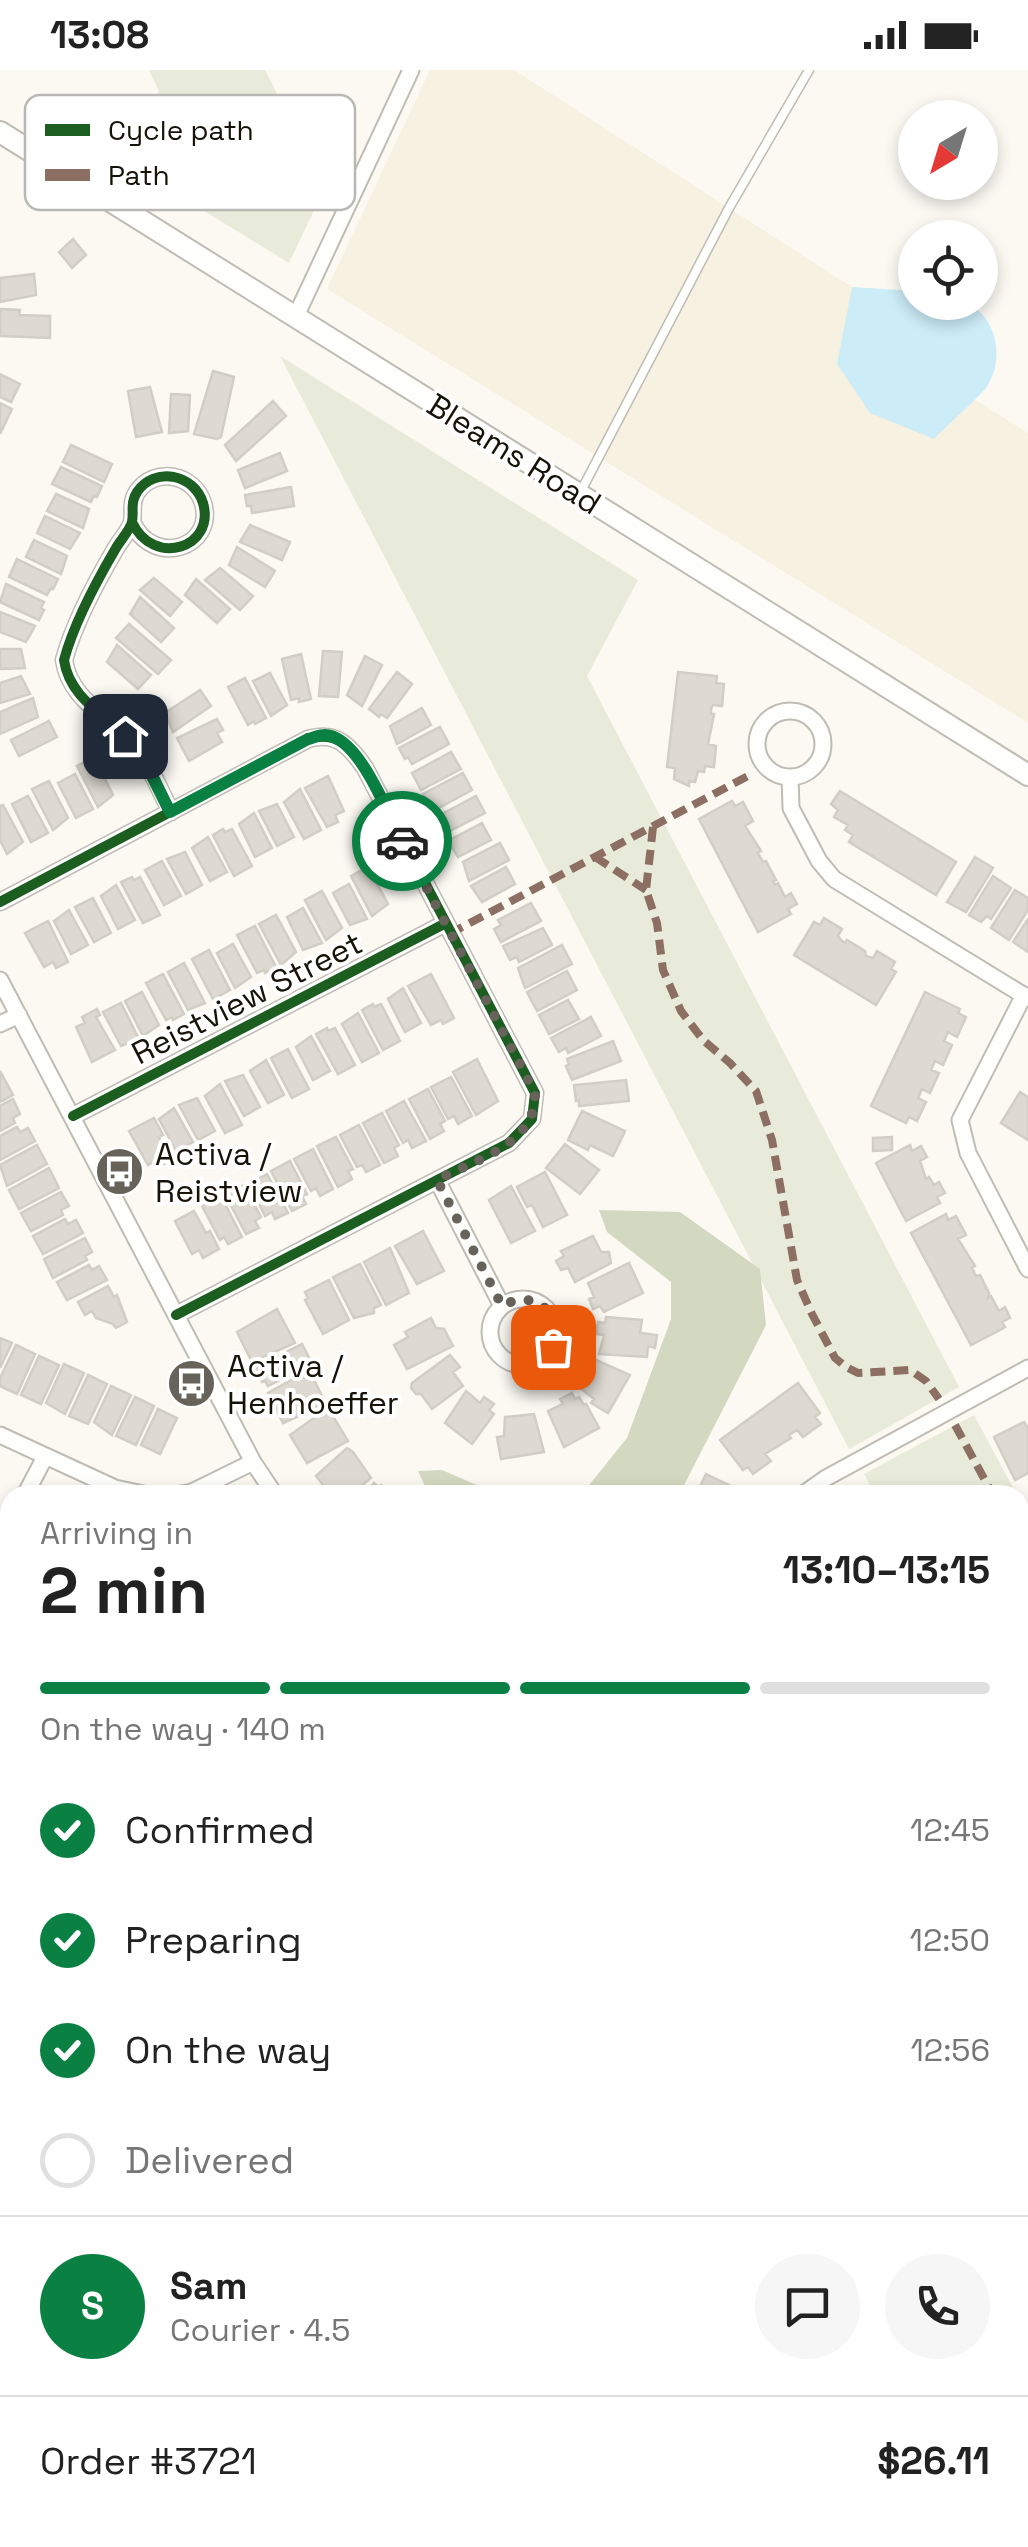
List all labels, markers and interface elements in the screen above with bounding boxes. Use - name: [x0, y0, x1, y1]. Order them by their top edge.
- text: 13:08: [50, 11, 149, 59]
- legend: [25, 95, 355, 210]
- north arrow: [898, 100, 998, 200]
- map controls: [898, 100, 998, 320]
- text: Cycle path: [108, 112, 254, 148]
- text: Path: [108, 157, 170, 193]
- button: locate: [898, 220, 998, 320]
- street label: Bleams Road: [420, 385, 608, 523]
- pin: [83, 694, 168, 779]
- icon: home: [98, 709, 153, 764]
- courier: [352, 791, 452, 891]
- icon: car: [375, 814, 430, 869]
- street label: Reistview Street: [125, 923, 369, 1073]
- place label: Activa / Reistview: [155, 1134, 303, 1211]
- bus stop icon: Activa / Reistview: [94, 1146, 146, 1198]
- pin: [511, 1305, 596, 1390]
- icon: bag: [526, 1320, 581, 1375]
- place label: Activa / Henhoeffer: [227, 1346, 399, 1423]
- bus stop icon: Activa / Henhoeffer: [166, 1358, 218, 1410]
- text: Arriving in: [40, 1513, 193, 1553]
- text: 13:10–13:15: [783, 1546, 990, 1594]
- text: 2 min: [40, 1549, 208, 1632]
- text: On the way · 140 m: [40, 1709, 326, 1749]
- icon: check: [40, 1803, 95, 1858]
- text: Confirmed: [125, 1806, 315, 1854]
- text: 12:45: [910, 1810, 990, 1850]
- icon: check: [40, 1913, 95, 1968]
- text: Preparing: [125, 1916, 302, 1964]
- text: 12:50: [910, 1920, 990, 1960]
- icon: check: [40, 2023, 95, 2078]
- text: On the way: [125, 2026, 331, 2074]
- text: 12:56: [910, 2030, 990, 2070]
- text: Delivered: [125, 2136, 294, 2184]
- button: chat: [755, 2254, 860, 2359]
- button: phone: [885, 2254, 990, 2359]
- text: Sam: [170, 2262, 247, 2310]
- text: S: [81, 2282, 104, 2330]
- text: Courier · 4.5: [170, 2310, 351, 2350]
- text: Order #3721: [40, 2437, 257, 2485]
- text: $26.11: [877, 2437, 990, 2485]

